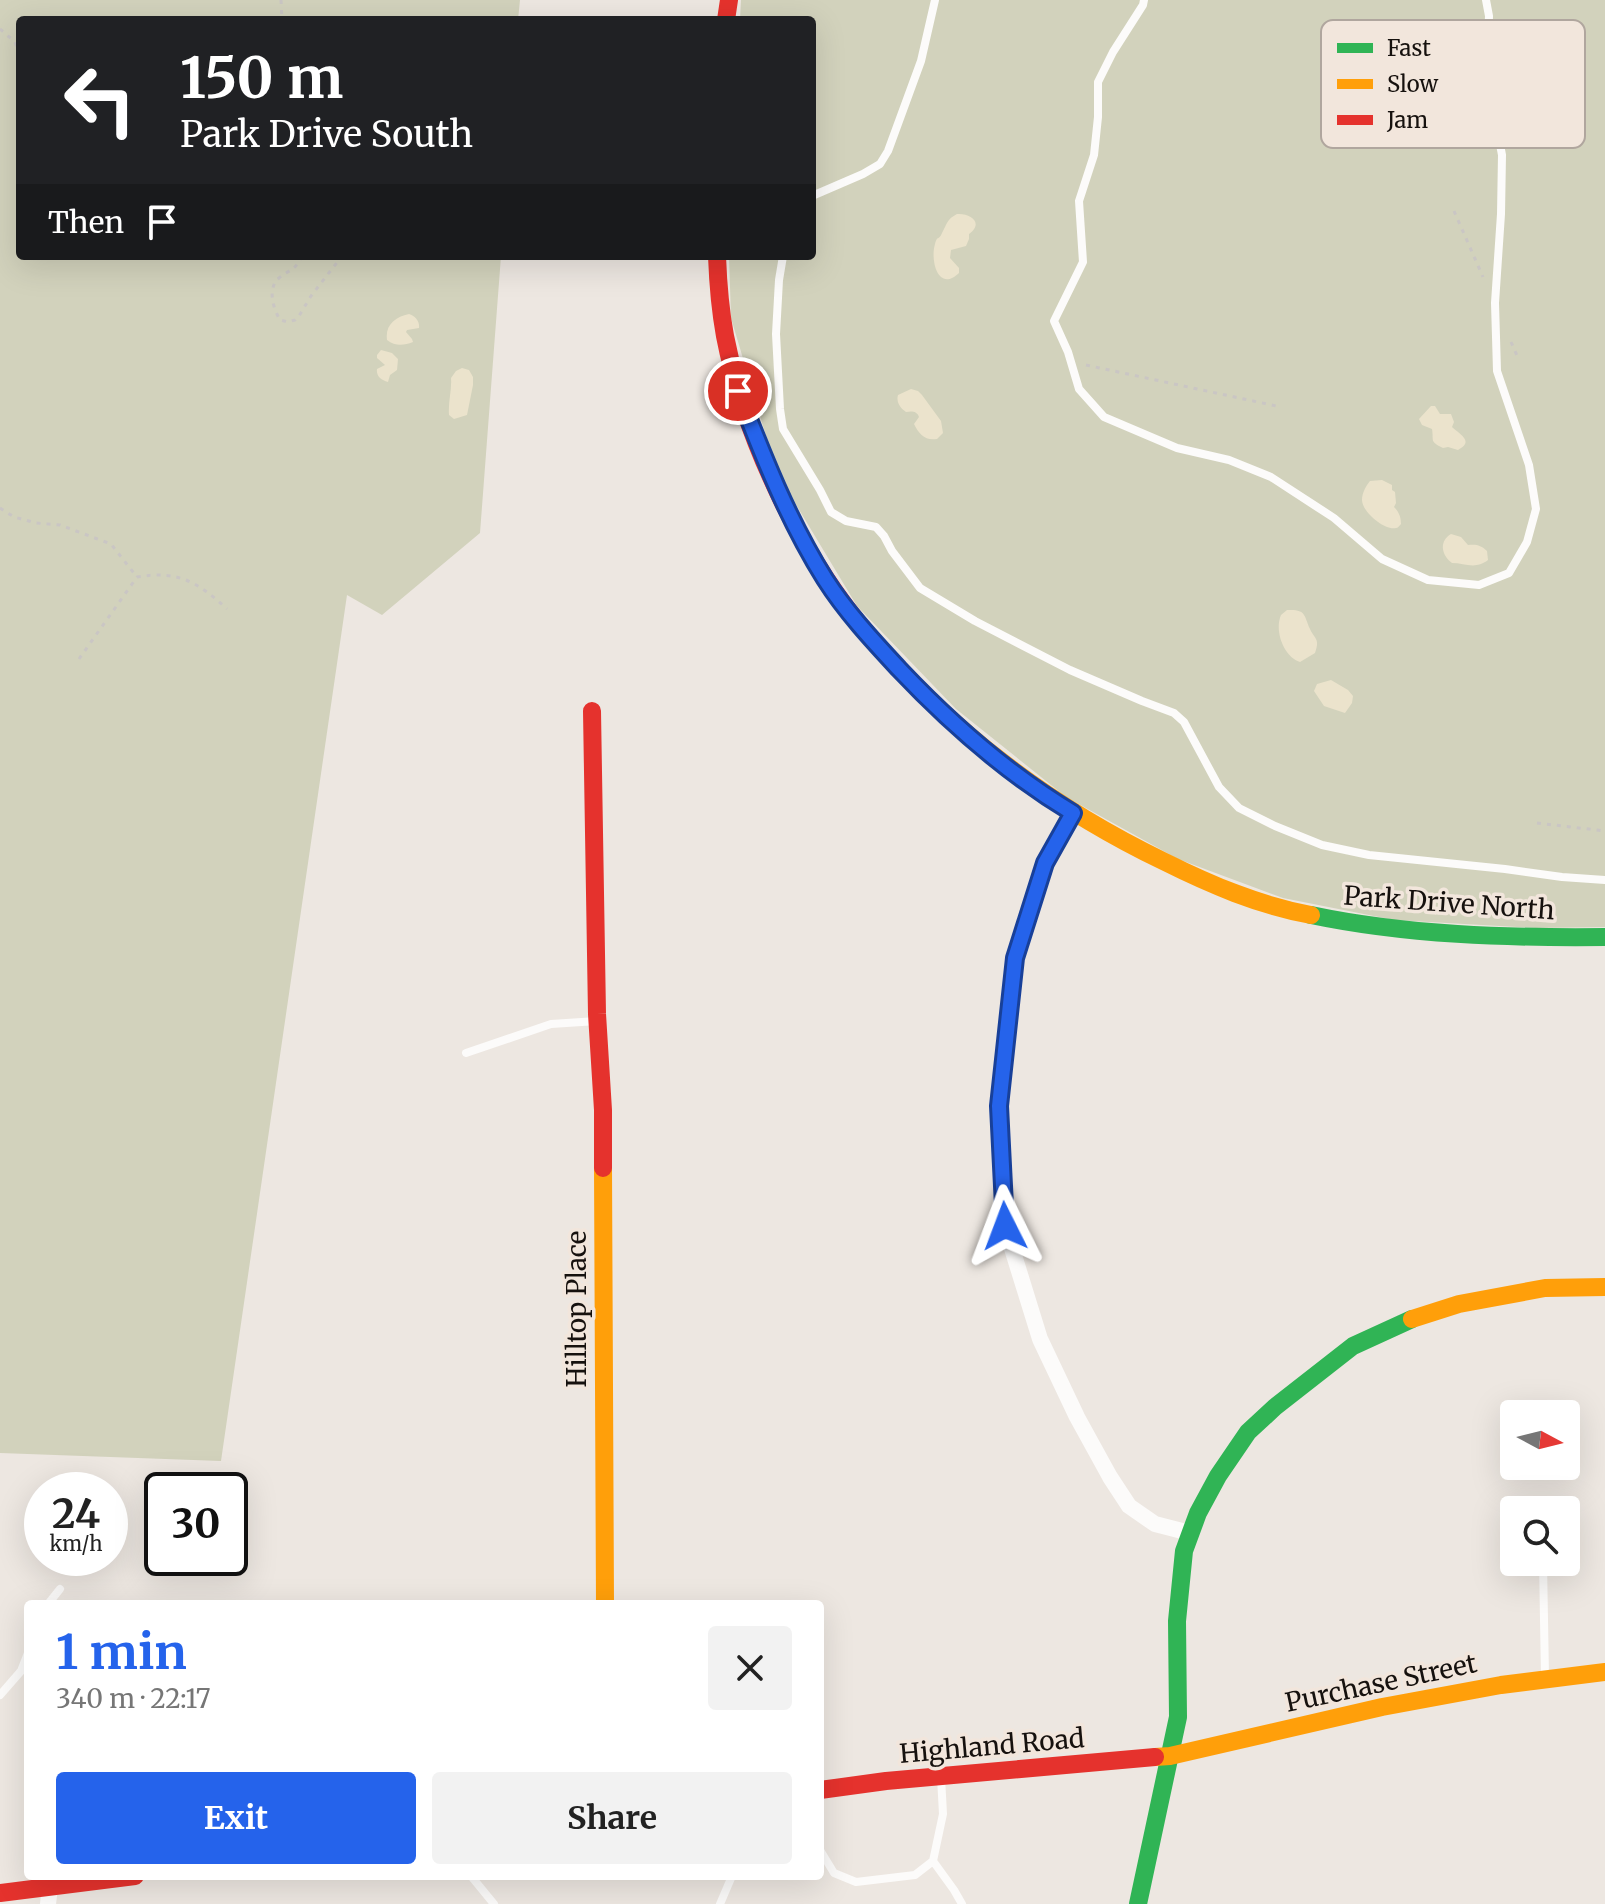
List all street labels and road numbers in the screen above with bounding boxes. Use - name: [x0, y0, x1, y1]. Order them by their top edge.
- street label: Park Drive North: [1342, 879, 1556, 926]
- street label: Hilltop Place: [560, 1231, 593, 1387]
- street label: Purchase Street: [1282, 1646, 1480, 1719]
- street label: Highland Road: [898, 1721, 1086, 1770]

